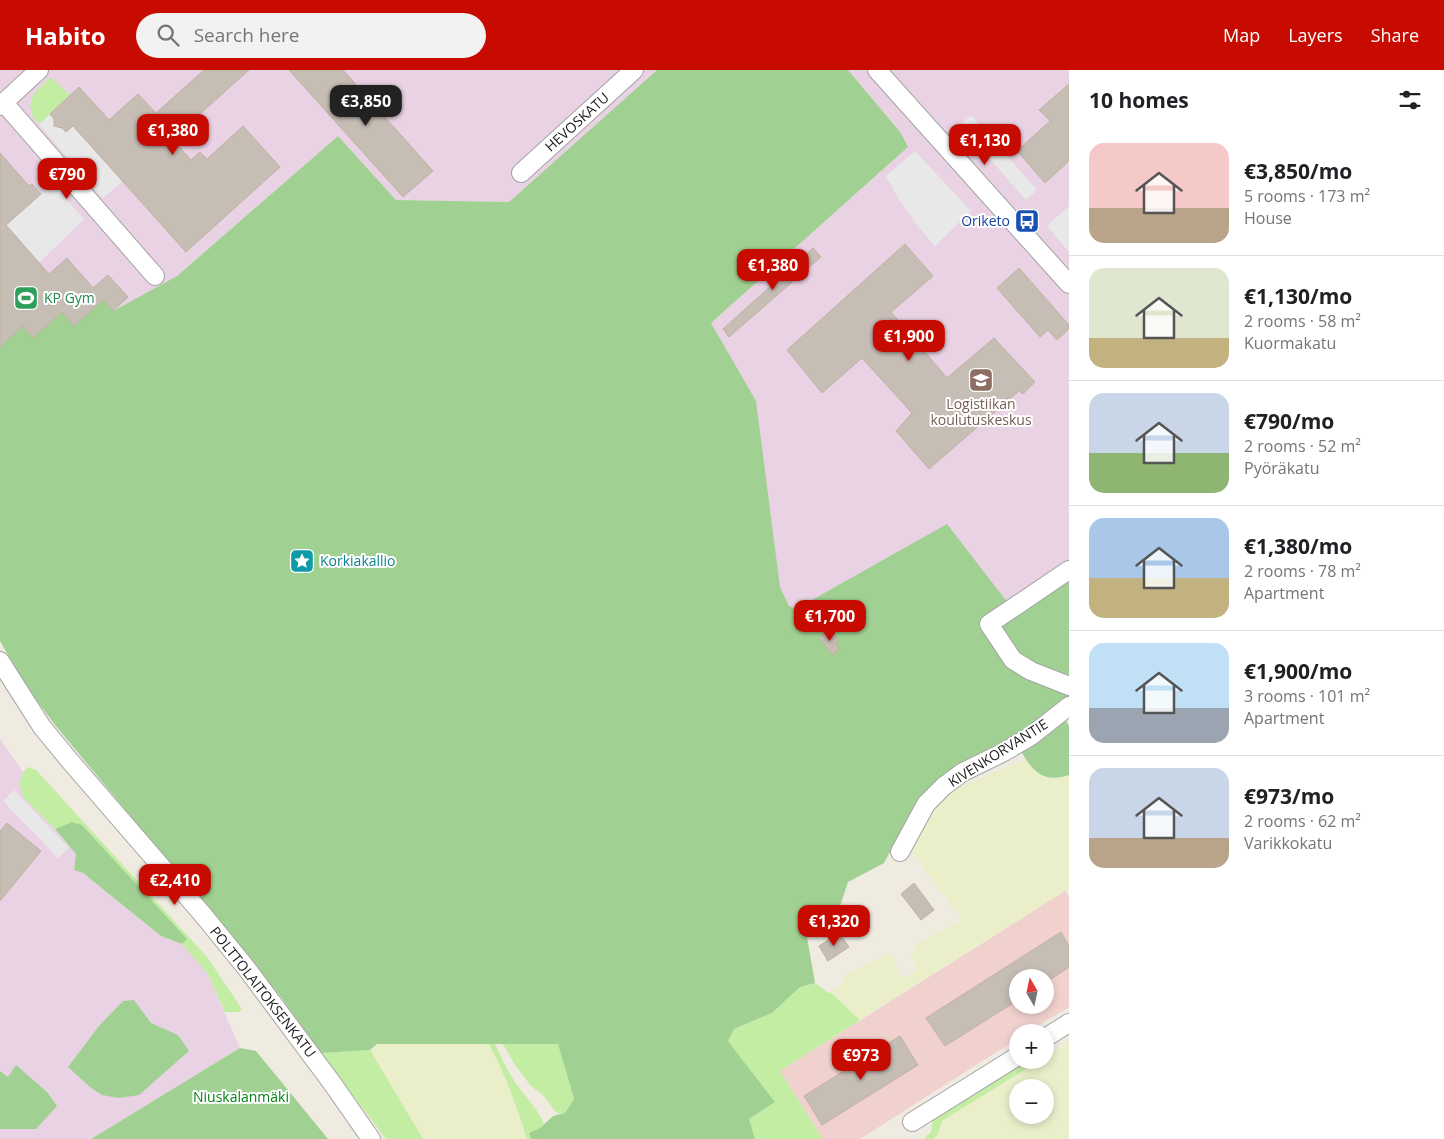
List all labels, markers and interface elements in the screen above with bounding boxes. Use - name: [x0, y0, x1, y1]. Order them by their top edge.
- search box: [136, 13, 486, 58]
- text: Habito: [25, 19, 106, 52]
- icon: search: [154, 21, 182, 49]
- text: Search here: [194, 22, 300, 48]
- text: Map: [1223, 23, 1260, 47]
- text: Layers: [1288, 23, 1343, 47]
- text: Share: [1371, 23, 1419, 47]
- pin: €3,850: [325, 85, 407, 127]
- text: 10 homes: [1089, 86, 1189, 114]
- icon: filters: [1396, 86, 1424, 114]
- street label: HEVOSKATU: [540, 88, 613, 156]
- text: €3,850: [341, 90, 391, 112]
- pin: €1,380: [132, 114, 214, 156]
- text: €1,380: [148, 119, 198, 141]
- pin: €1,130: [944, 124, 1026, 166]
- text: €1,130: [960, 129, 1010, 151]
- text: €3,850/mo: [1244, 157, 1352, 185]
- pin: €790: [37, 158, 97, 200]
- text: €790: [49, 163, 85, 185]
- icon: home: [1129, 163, 1189, 223]
- text: 5 rooms · 173 m²: [1244, 185, 1370, 207]
- text: House: [1244, 207, 1292, 229]
- bus stop icon: Oriketo: [1014, 208, 1040, 234]
- place label: Oriketo: [961, 211, 1010, 230]
- pin: €1,380: [732, 248, 814, 291]
- text: €1,380: [748, 254, 798, 276]
- text: €1,130/mo: [1244, 282, 1352, 310]
- sports icon: KP Gym: [13, 285, 39, 311]
- place label: KP Gym: [44, 288, 95, 307]
- icon: home: [1129, 288, 1189, 348]
- text: 2 rooms · 58 m²: [1244, 310, 1361, 332]
- pin: €1,900: [868, 320, 950, 362]
- text: €1,900: [884, 325, 934, 347]
- text: Kuormakatu: [1244, 332, 1336, 354]
- school or university icon: Logistiikan koulutuskeskus: [968, 367, 994, 393]
- place label: Logistiikan koulutuskeskus: [930, 394, 1032, 429]
- text: €790/mo: [1244, 407, 1334, 435]
- icon: home: [1129, 413, 1189, 473]
- text: 2 rooms · 52 m²: [1244, 435, 1361, 457]
- text: Pyöräkatu: [1244, 457, 1320, 479]
- text: €1,380/mo: [1244, 532, 1352, 560]
- icon: home: [1129, 538, 1189, 598]
- place icon: Korkiakallio: [289, 548, 315, 574]
- place label: Korkiakallio: [320, 551, 396, 570]
- text: 2 rooms · 78 m²: [1244, 560, 1361, 582]
- text: Apartment: [1244, 582, 1324, 604]
- pin: €1,700: [789, 600, 871, 642]
- text: €1,700: [805, 605, 855, 627]
- text: €1,900/mo: [1244, 657, 1352, 685]
- icon: home: [1129, 663, 1189, 723]
- text: 3 rooms · 101 m²: [1244, 685, 1370, 707]
- text: Apartment: [1244, 707, 1324, 729]
- street label: KIVENKORVANTIE: [944, 714, 1051, 791]
- text: €973/mo: [1244, 782, 1334, 810]
- icon: home: [1129, 788, 1189, 848]
- text: 2 rooms · 62 m²: [1244, 810, 1361, 832]
- text: Varikkokatu: [1244, 832, 1332, 854]
- pin: €2,410: [134, 864, 216, 906]
- text: €2,410: [150, 869, 200, 891]
- pin: €1,320: [793, 904, 875, 947]
- text: €1,320: [809, 910, 859, 932]
- street label: POLTTOLAITOKSENKATU: [206, 922, 321, 1061]
- north arrow: [1009, 969, 1054, 1014]
- map controls: [1009, 969, 1054, 1124]
- button: +: [1009, 1024, 1054, 1069]
- pin: €973: [831, 1038, 891, 1081]
- text: €973: [843, 1044, 879, 1066]
- button: −: [1009, 1079, 1054, 1124]
- park label: Niuskalanmäki: [193, 1087, 289, 1106]

